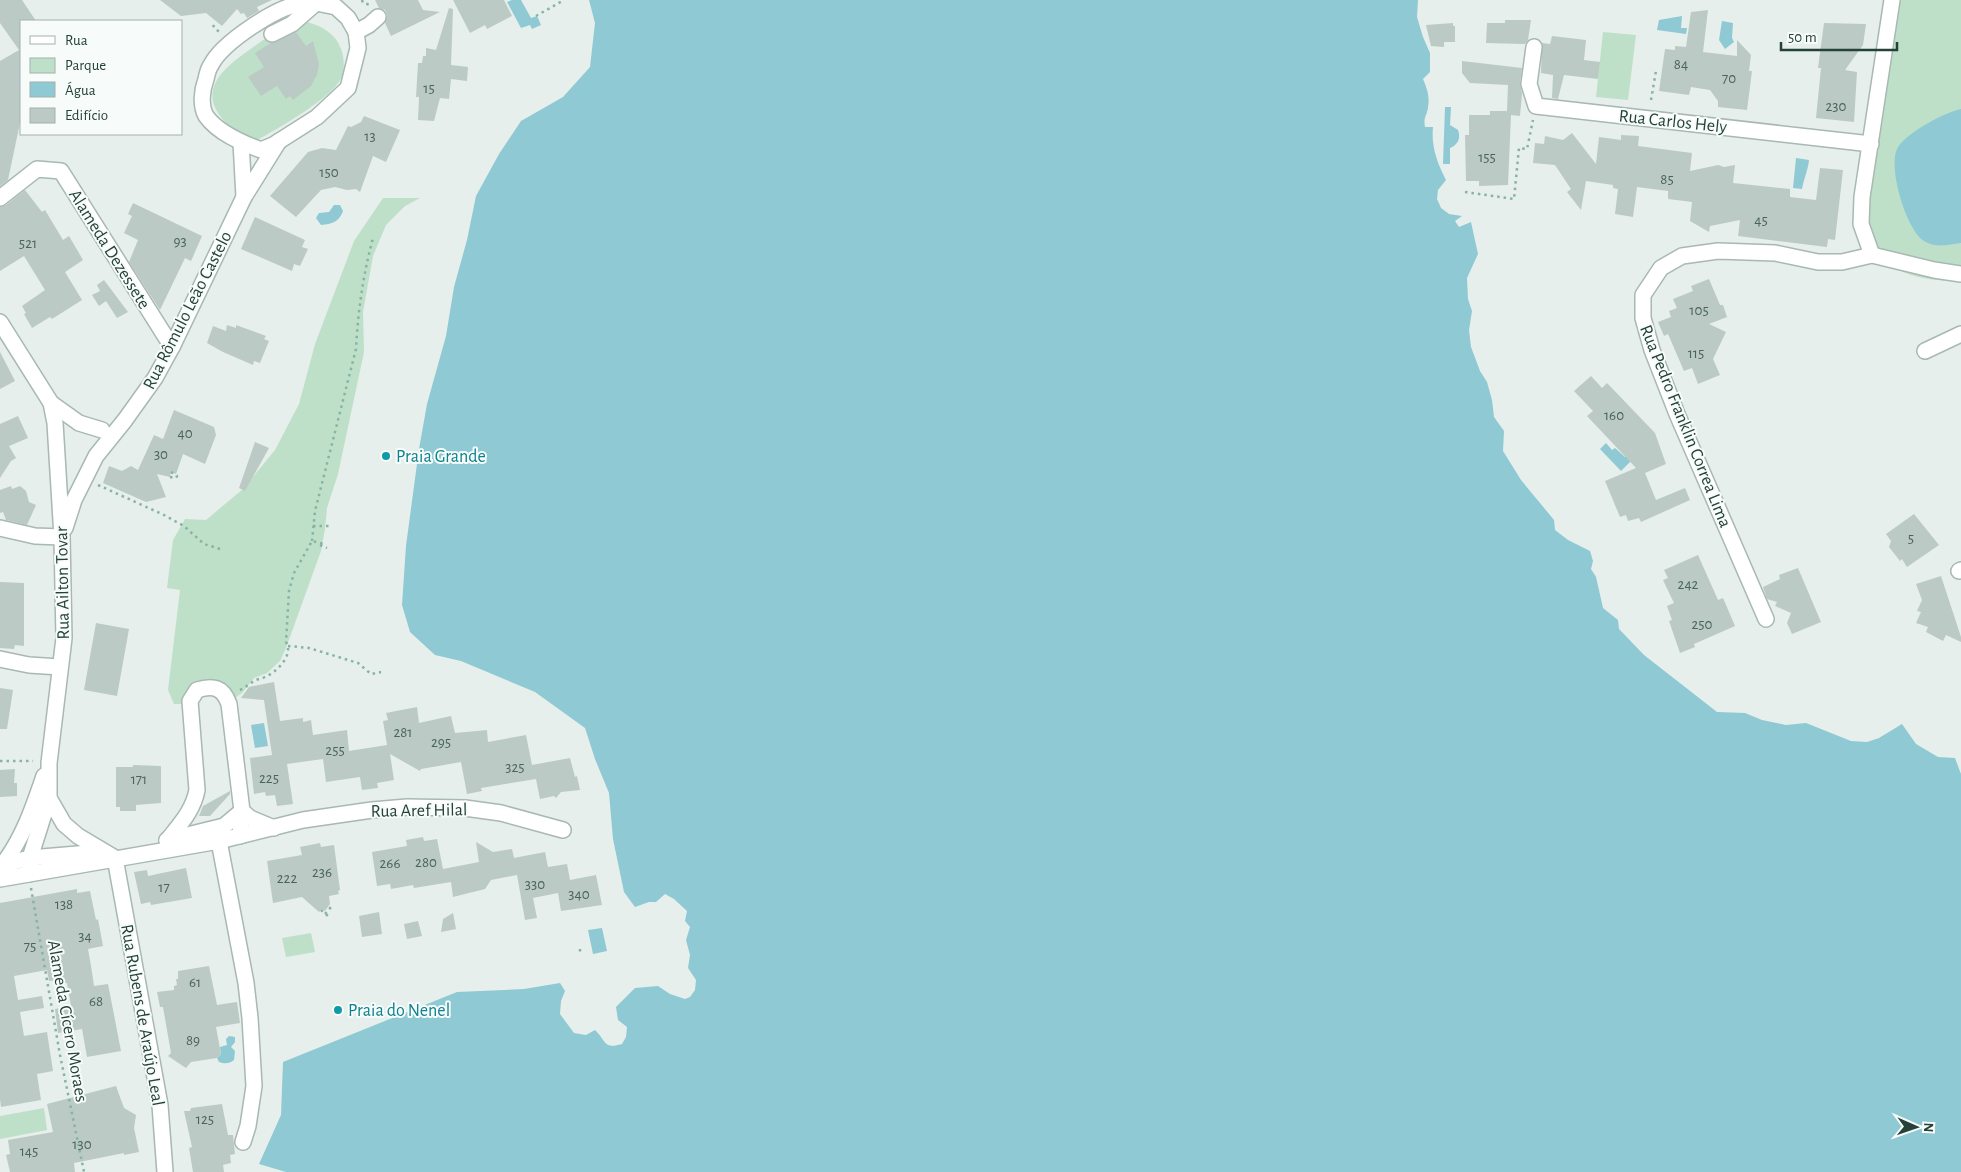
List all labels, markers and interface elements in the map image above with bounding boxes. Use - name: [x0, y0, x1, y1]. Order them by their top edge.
- legend: [20, 20, 182, 135]
- scale bar: [1781, 20, 1897, 52]
- text: 50 m: [1788, 30, 1817, 45]
- text: Rua: [65, 33, 88, 48]
- house number: 84: [1674, 57, 1688, 72]
- text: Parque: [65, 58, 106, 73]
- house number: 70: [1722, 71, 1736, 86]
- text: Água: [65, 81, 96, 98]
- house number: 15: [423, 81, 435, 96]
- house number: 230: [1826, 99, 1847, 114]
- street label: Rua Carlos Hely: [1618, 107, 1728, 137]
- text: Edifício: [65, 108, 108, 123]
- house number: 13: [364, 129, 376, 144]
- house number: 155: [1478, 150, 1496, 165]
- house number: 150: [319, 165, 339, 180]
- house number: 85: [1660, 172, 1674, 187]
- street label: Alameda Dezessete: [65, 187, 153, 312]
- house number: 45: [1754, 213, 1768, 228]
- street label: Rua Rômulo Leão Castelo: [140, 228, 236, 392]
- house number: 93: [173, 234, 187, 249]
- house number: 521: [19, 236, 37, 251]
- house number: 105: [1689, 303, 1709, 318]
- street label: Rua Pedro Franklin Correa Lima: [1636, 322, 1734, 530]
- house number: 115: [1688, 346, 1704, 361]
- house number: 160: [1604, 408, 1624, 423]
- house number: 40: [177, 426, 193, 441]
- house number: 30: [154, 447, 168, 462]
- place label: Praia Grande: [396, 448, 486, 466]
- marker: Praia Grande: [380, 450, 392, 462]
- street label: Rua Ailton Tovar: [53, 526, 73, 640]
- house number: 5: [1908, 531, 1914, 546]
- house number: 242: [1678, 577, 1699, 592]
- house number: 250: [1691, 617, 1713, 632]
- house number: 281: [393, 725, 413, 740]
- house number: 295: [431, 735, 451, 750]
- house number: 255: [325, 743, 345, 758]
- house number: 325: [505, 760, 525, 775]
- house number: 225: [259, 771, 279, 786]
- house number: 171: [131, 772, 147, 787]
- street label: Rua Aref Hilal: [371, 801, 468, 821]
- house number: 280: [415, 855, 437, 870]
- house number: 266: [380, 856, 400, 871]
- house number: 236: [312, 865, 332, 880]
- house number: 222: [277, 871, 297, 886]
- house number: 330: [525, 877, 545, 892]
- house number: 17: [158, 880, 170, 895]
- house number: 340: [568, 887, 590, 902]
- house number: 138: [55, 897, 73, 912]
- street label: Rua Rubens de Araújo Leal: [117, 923, 167, 1107]
- house number: 34: [78, 929, 92, 944]
- house number: 75: [24, 939, 36, 954]
- street label: Alameda Cícero Moraes: [44, 939, 90, 1104]
- house number: 61: [189, 975, 201, 990]
- house number: 68: [89, 994, 103, 1009]
- place label: Praia do Nenel: [348, 1002, 450, 1020]
- marker: Praia do Nenel: [332, 1004, 344, 1016]
- house number: 89: [186, 1033, 200, 1048]
- north arrow: [1891, 1102, 1941, 1152]
- house number: 125: [196, 1112, 214, 1127]
- text: N: [1921, 1122, 1935, 1133]
- house number: 130: [72, 1137, 92, 1152]
- house number: 145: [20, 1144, 38, 1159]

